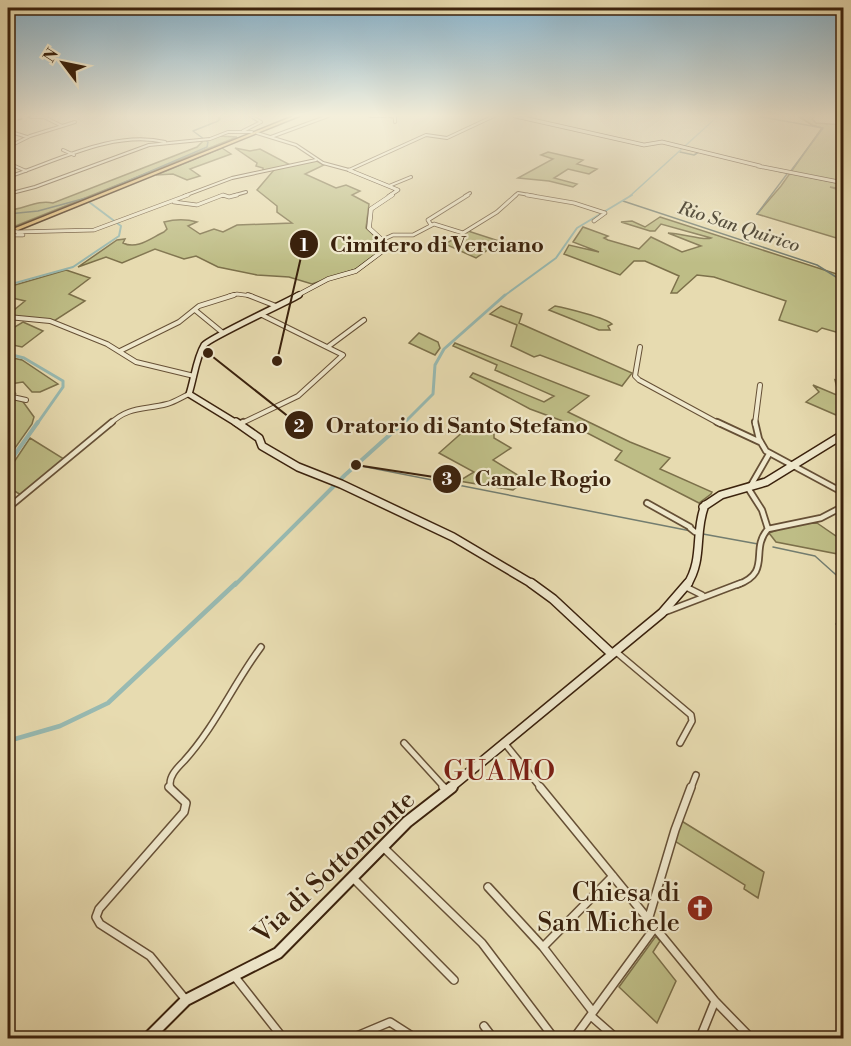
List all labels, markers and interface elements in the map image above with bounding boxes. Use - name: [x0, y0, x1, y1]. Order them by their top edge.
- north arrow: [33, 33, 93, 93]
- text: N: [39, 45, 63, 66]
- water label: Rio San Quirico: [674, 196, 803, 258]
- callout: Cimitero di Verciano: [289, 224, 556, 264]
- text: Cimitero di Verciano: [330, 232, 544, 259]
- text: 1: [300, 234, 309, 257]
- callout: Oratorio di Santo Stefano: [284, 405, 600, 445]
- text: Oratorio di Santo Stefano: [326, 413, 588, 440]
- text: 2: [293, 415, 305, 438]
- callout: Canale Rogio: [432, 459, 623, 499]
- text: Canale Rogio: [475, 466, 611, 493]
- text: 3: [442, 468, 453, 491]
- district label: GUAMO: [443, 754, 557, 789]
- street label: Via di Sottomonte: [246, 784, 422, 951]
- place label: Chiesa di San Michele: [537, 877, 680, 939]
- church icon: Chiesa di San Michele: [685, 893, 715, 923]

